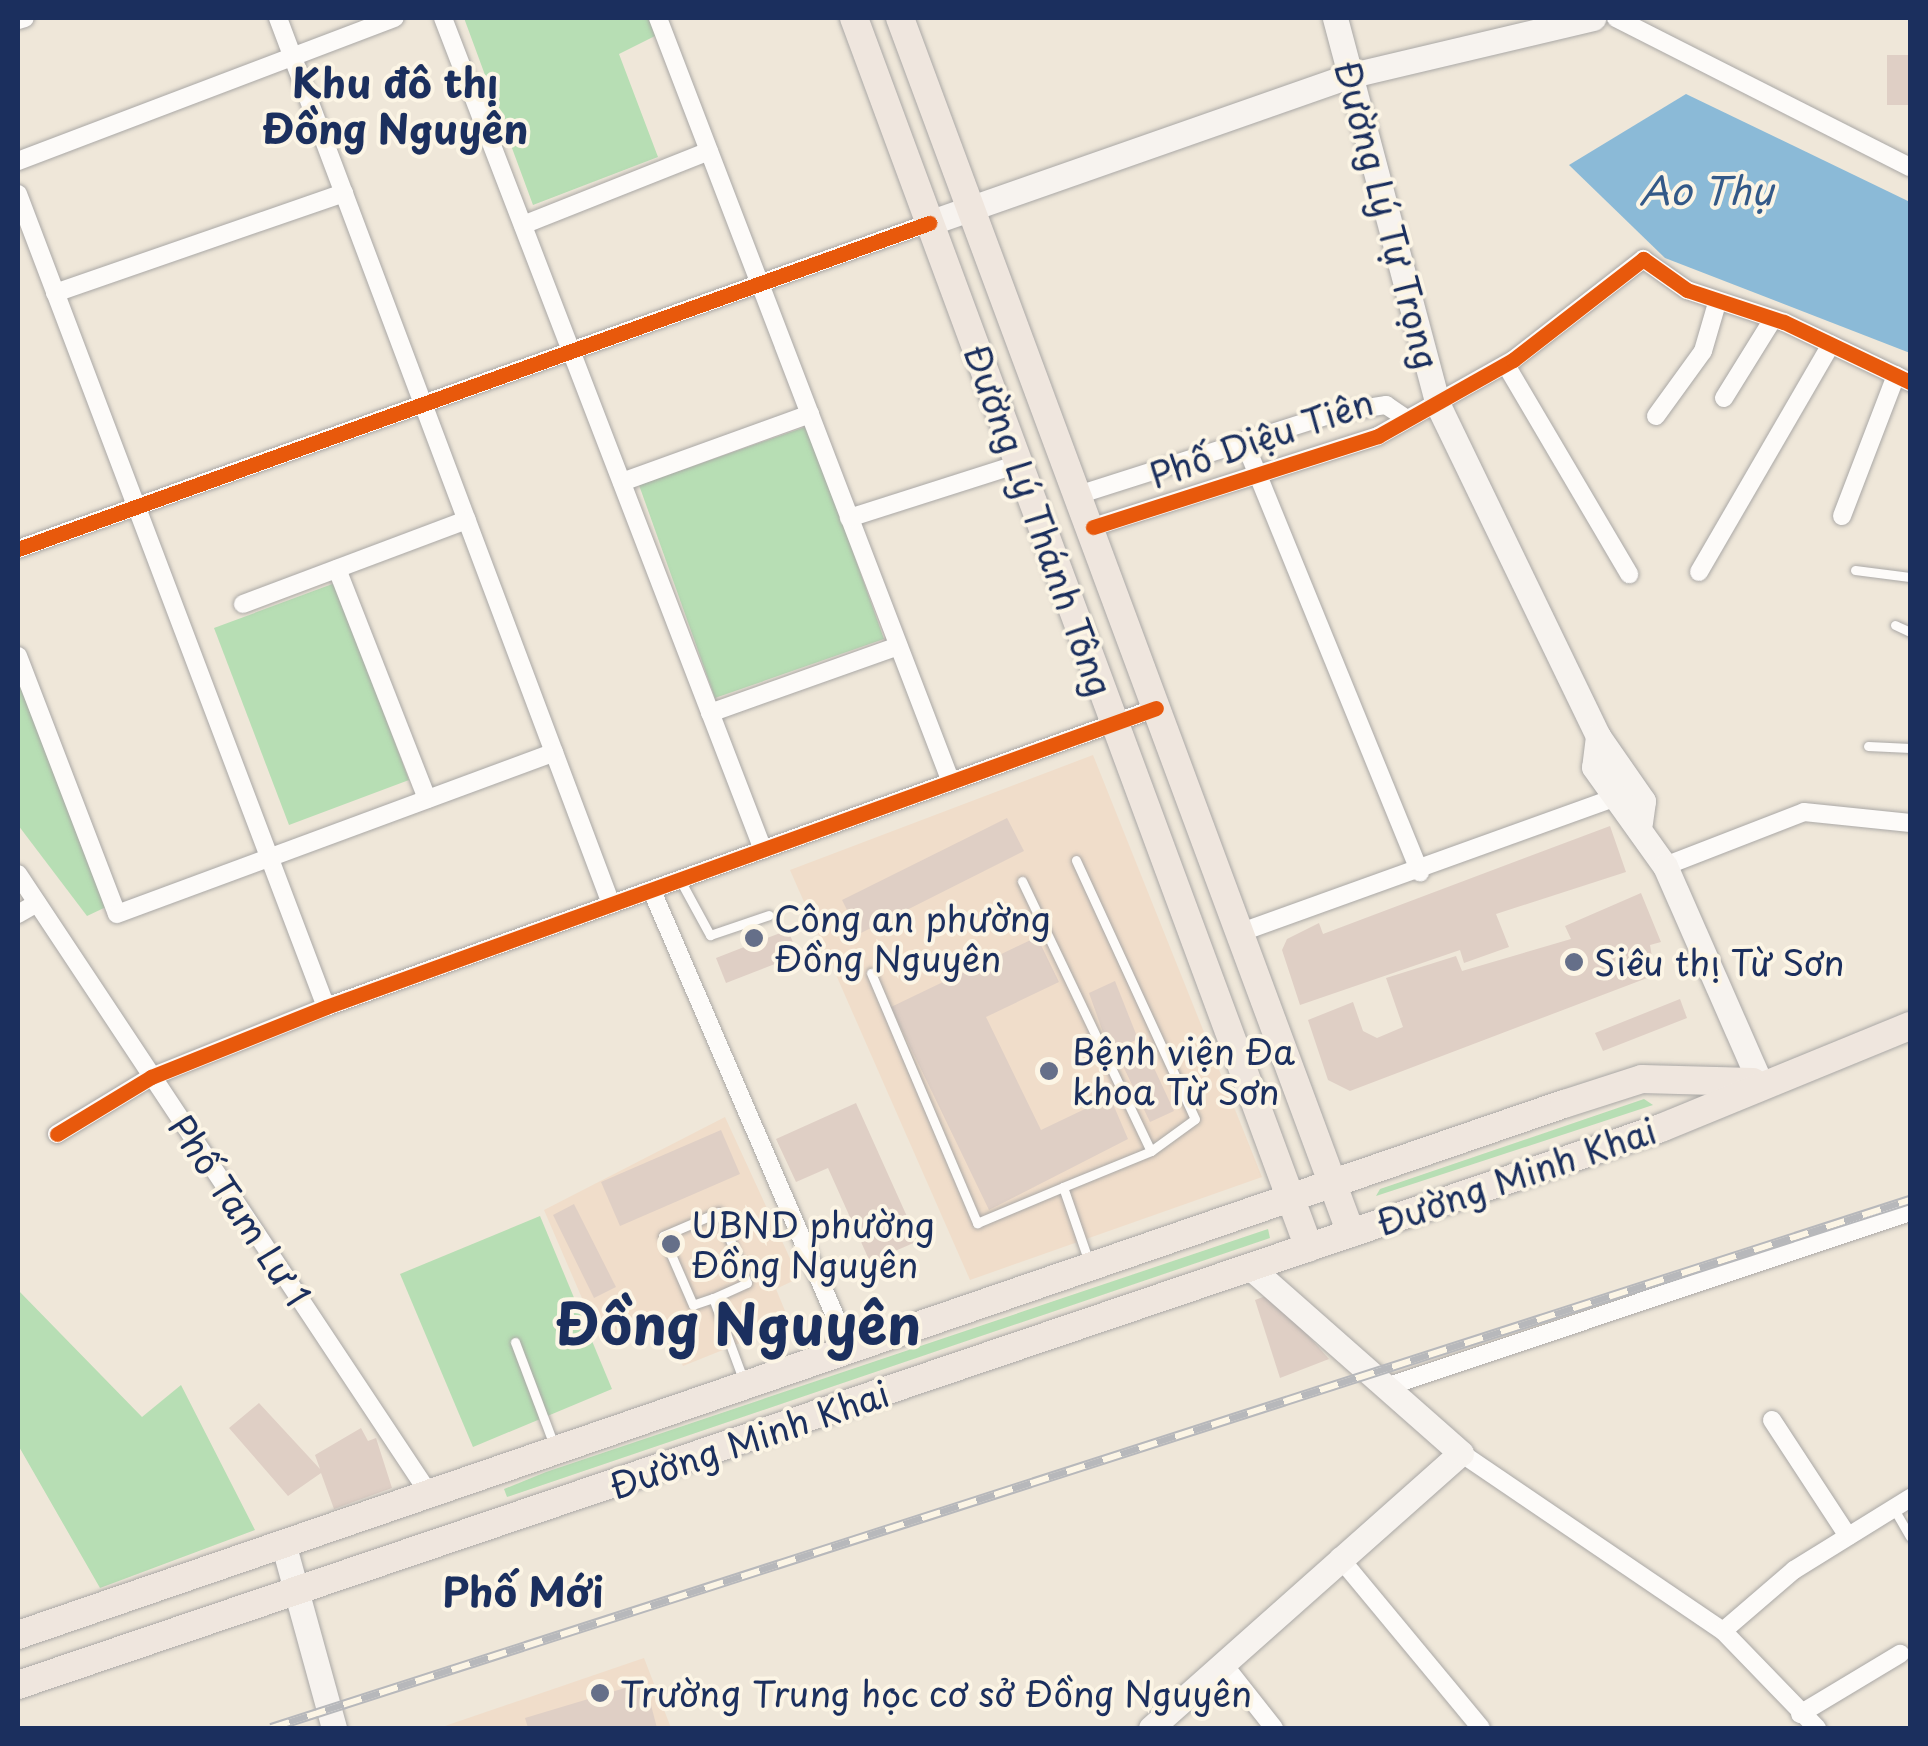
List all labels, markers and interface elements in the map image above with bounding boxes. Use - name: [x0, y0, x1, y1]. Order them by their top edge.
- street label: Đường Lý Tự Trọng: [1326, 54, 1450, 376]
- district label: Khu đô thị Đồng Nguyên: [261, 58, 529, 152]
- water label: Ao Thụ: [1640, 167, 1772, 213]
- street label: Đường Lý Thánh Tông: [956, 339, 1122, 701]
- street label: Phố Diệu Tiên: [1144, 380, 1378, 496]
- place label: Công an phường Đồng Nguyên: [774, 897, 1051, 979]
- marker: Công an phường Đồng Nguyên: [743, 927, 765, 949]
- place label: Siêu thị Từ Sơn: [1594, 941, 1846, 983]
- marker: Siêu thị Từ Sơn: [1563, 951, 1585, 973]
- place label: Bệnh viện Đa khoa Từ Sơn: [1072, 1030, 1296, 1112]
- marker: Bệnh viện Đa khoa Từ Sơn: [1036, 1058, 1062, 1084]
- street label: Phố Tam Lư 1: [160, 1105, 320, 1315]
- street label: Đường Minh Khai: [1371, 1109, 1661, 1243]
- place label: UBND phường Đồng Nguyên: [691, 1203, 933, 1285]
- marker: UBND phường Đồng Nguyên: [660, 1233, 682, 1255]
- district label: Đồng Nguyên: [554, 1290, 922, 1356]
- street label: Đường Minh Khai: [604, 1372, 894, 1506]
- district label: Phố Mới: [442, 1567, 604, 1615]
- place label: Trường Trung học cơ sở Đồng Nguyên: [620, 1672, 1256, 1714]
- marker: Trường Trung học cơ sở Đồng Nguyên: [589, 1682, 611, 1704]

